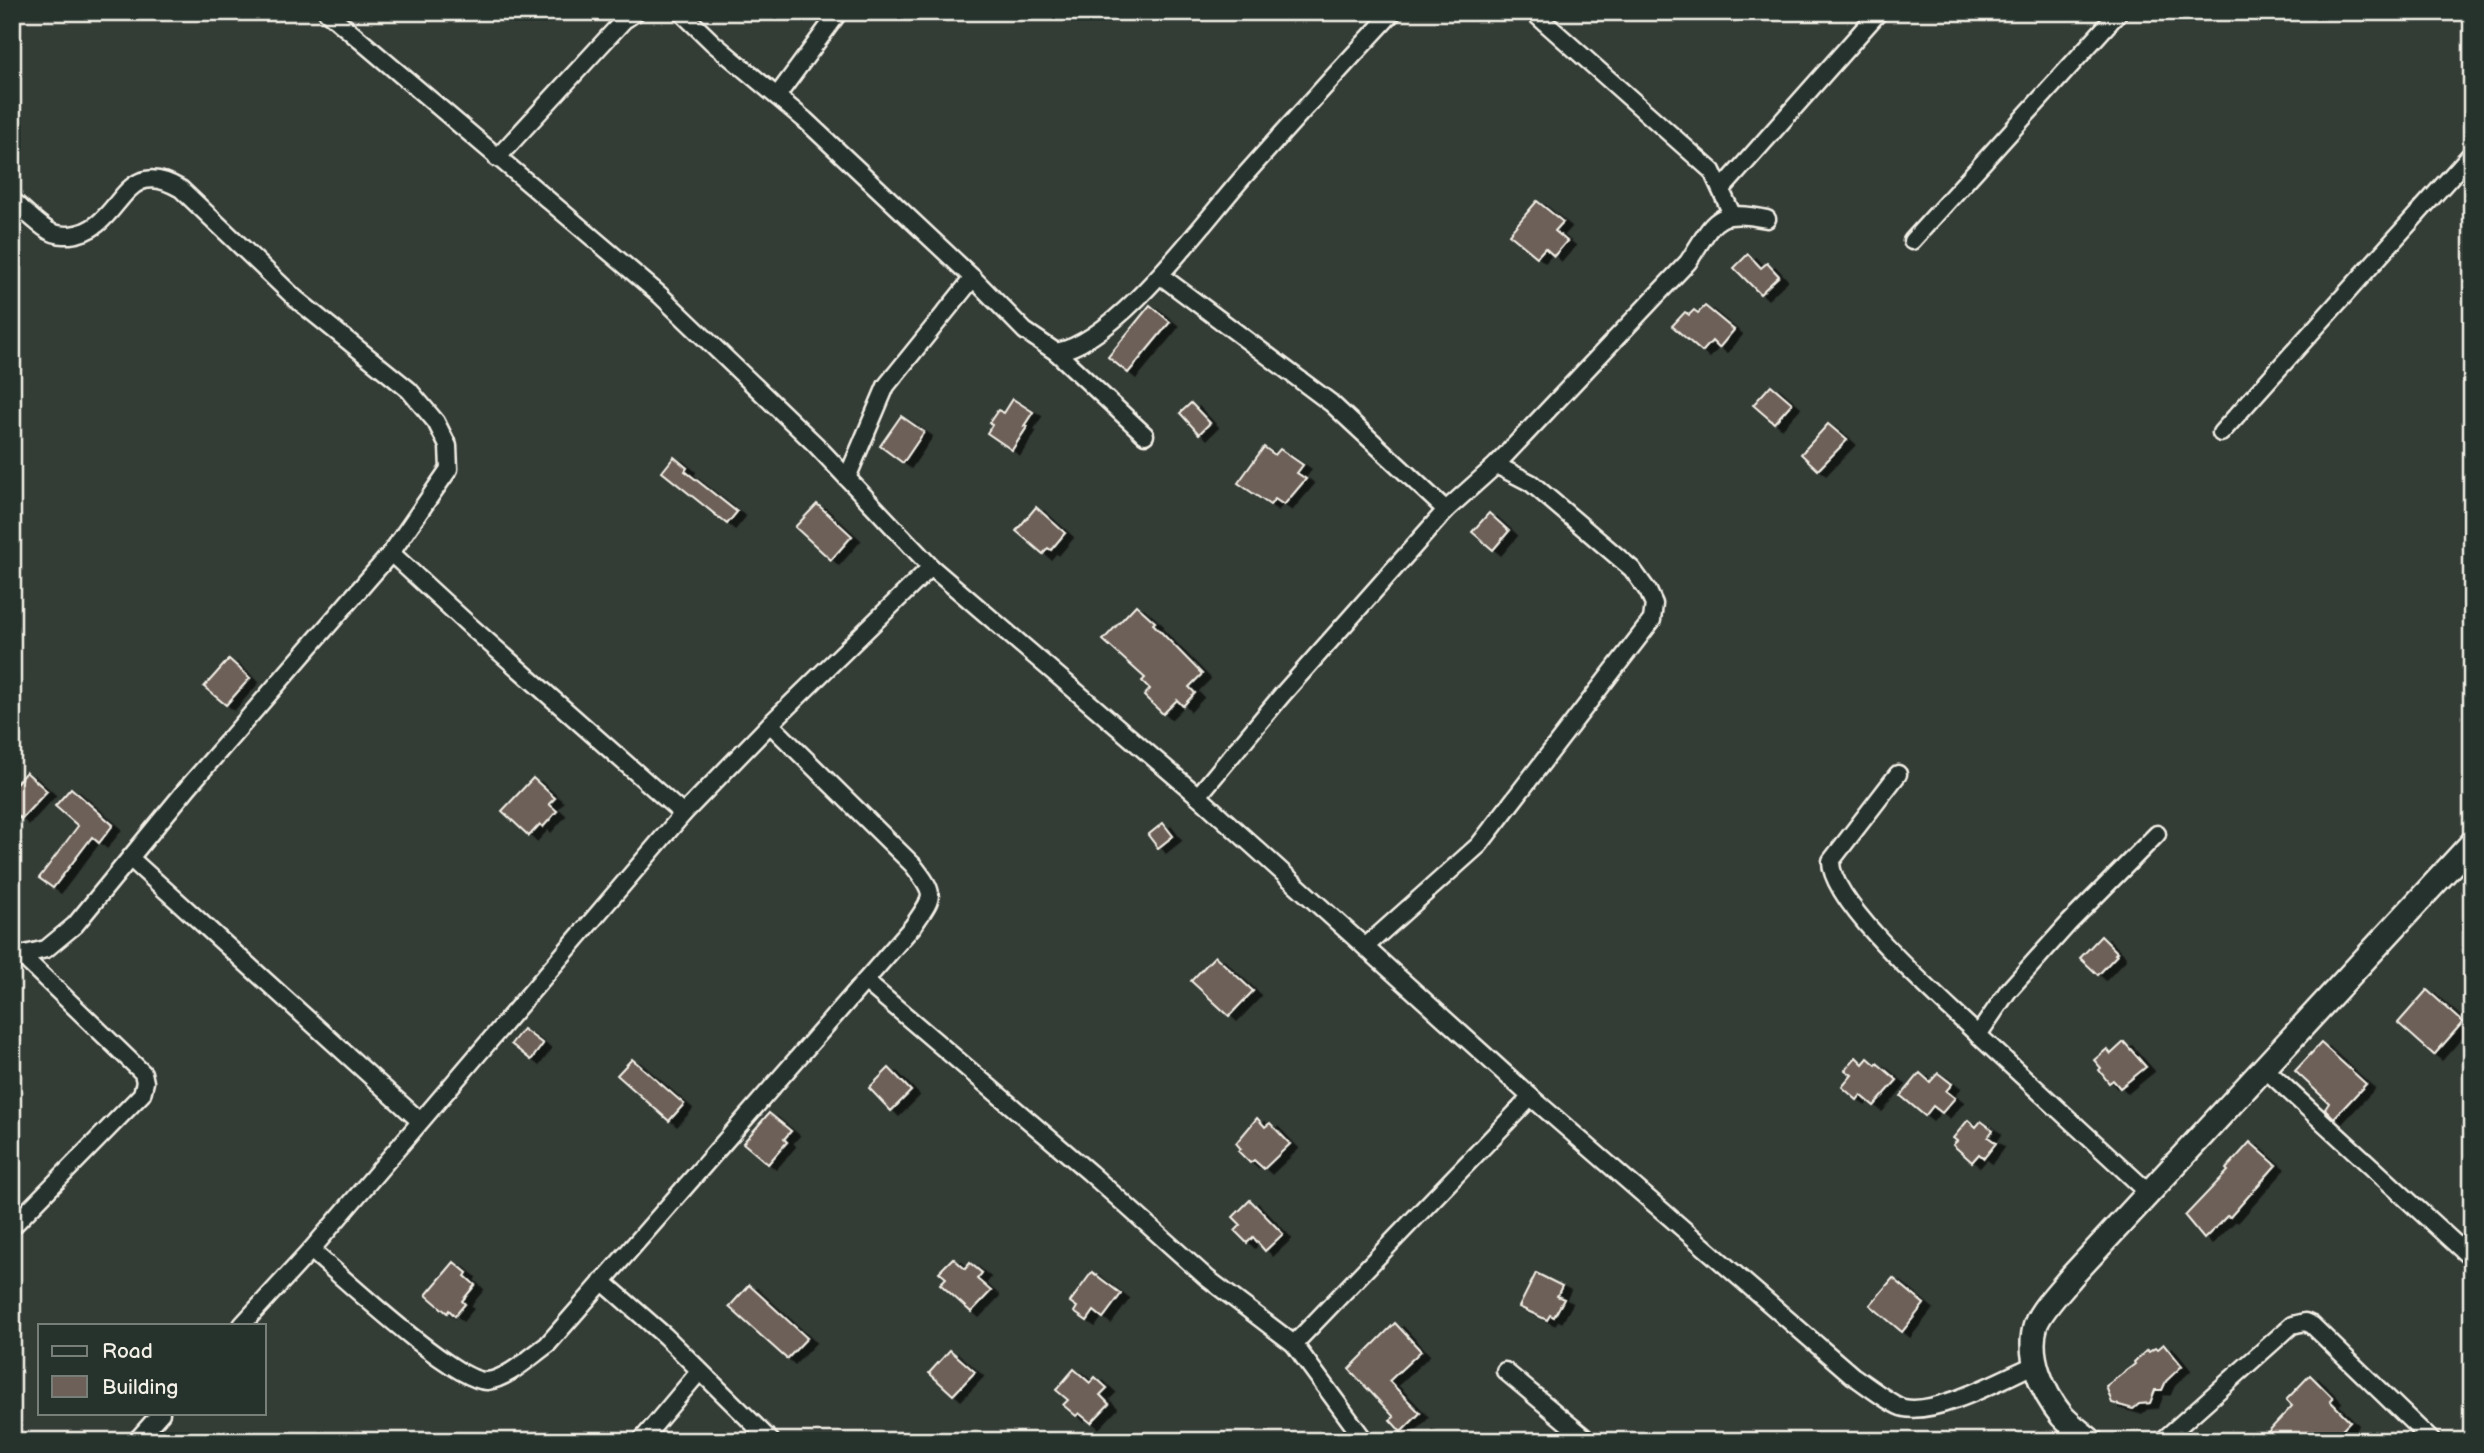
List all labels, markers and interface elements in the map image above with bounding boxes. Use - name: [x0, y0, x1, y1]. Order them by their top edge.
- legend: [38, 1324, 266, 1414]
- text: Road: [102, 1339, 153, 1364]
- text: Building: [102, 1375, 178, 1400]

